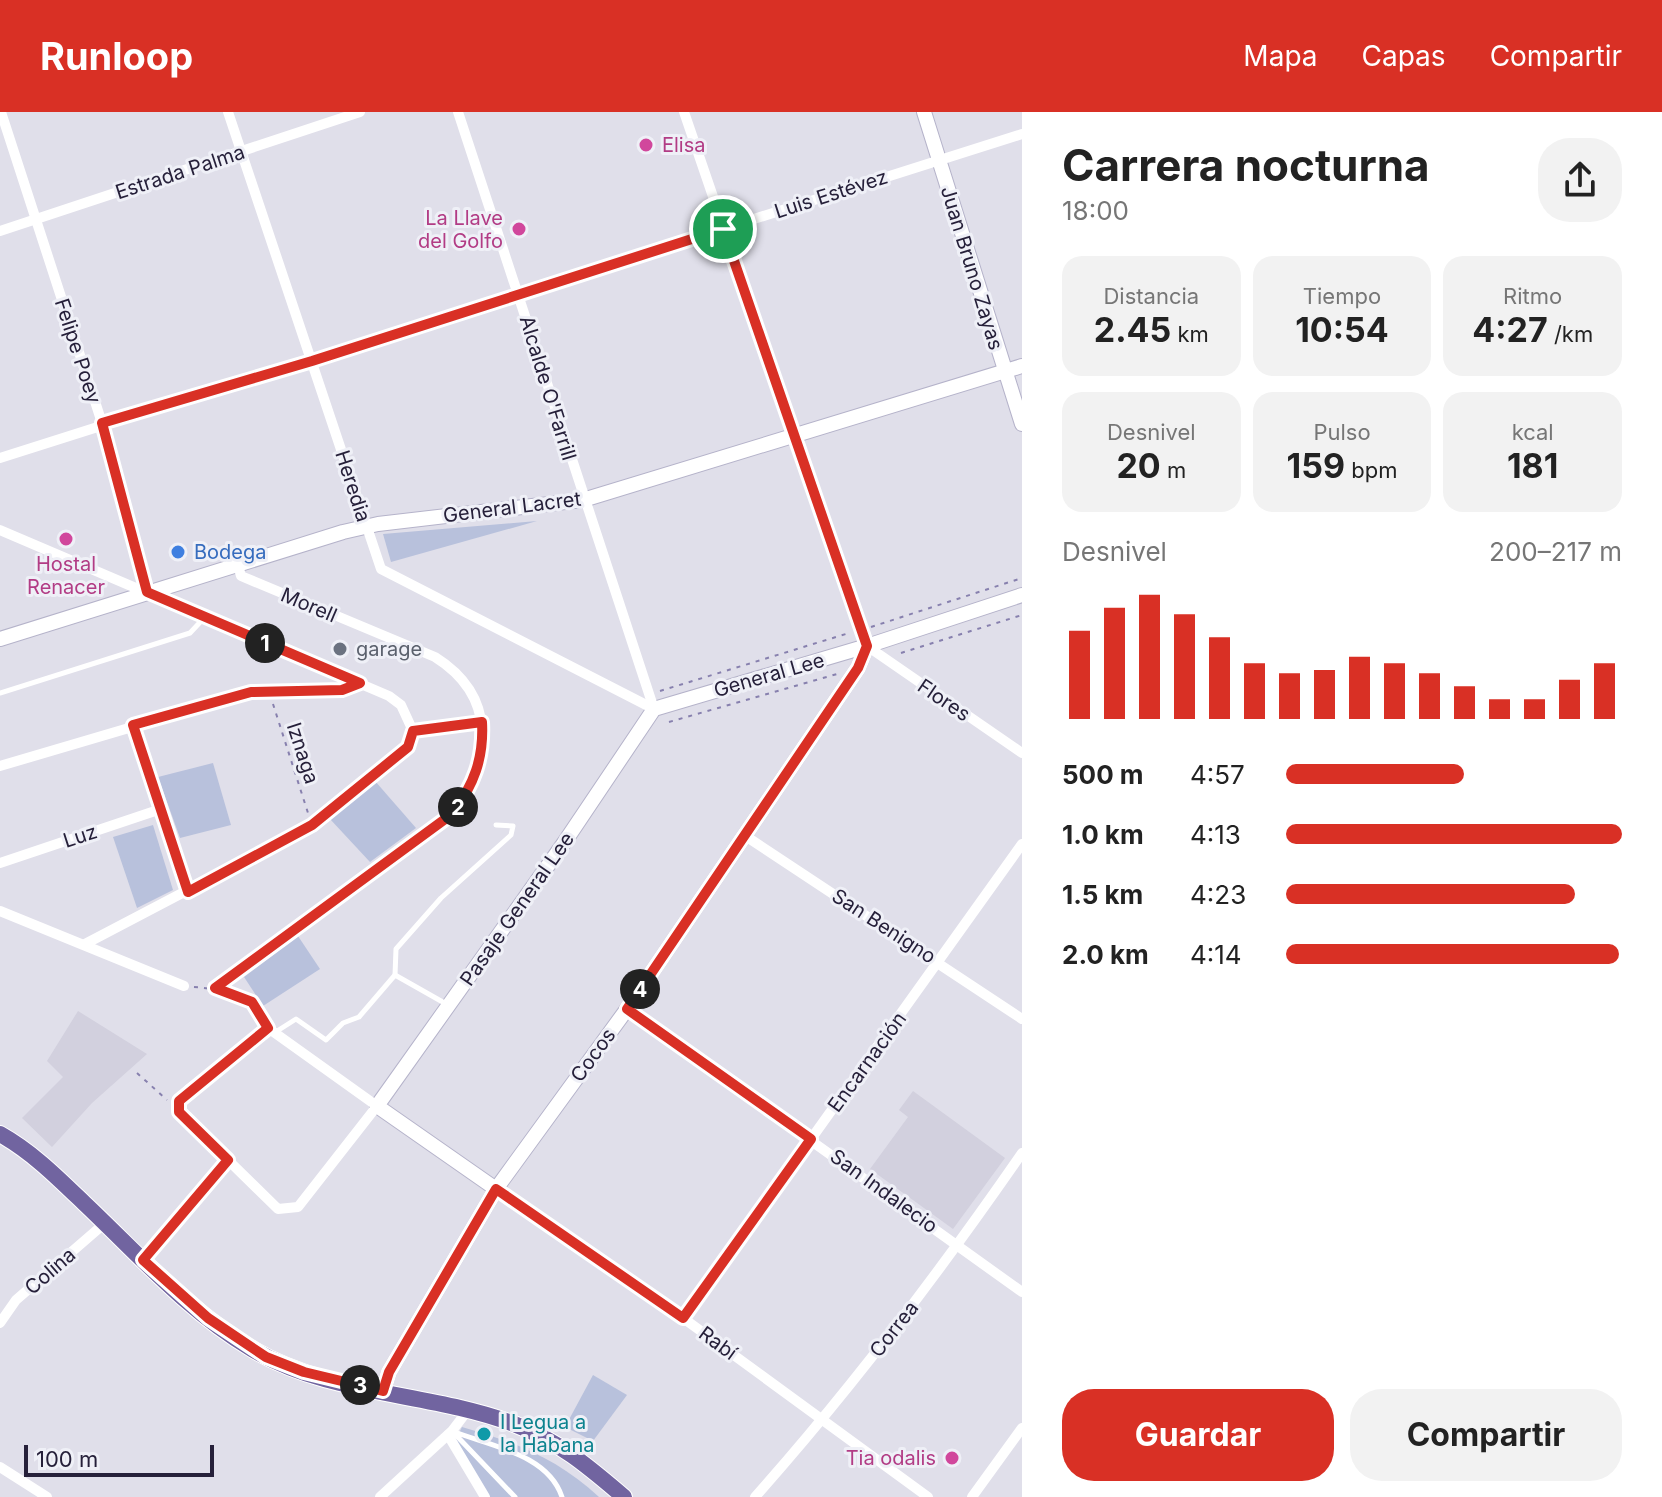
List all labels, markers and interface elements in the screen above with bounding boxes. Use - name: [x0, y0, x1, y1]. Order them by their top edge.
- text: Runloop: [40, 33, 193, 79]
- text: Mapa: [1243, 39, 1318, 73]
- text: Capas: [1362, 39, 1446, 73]
- text: Compartir: [1490, 39, 1622, 73]
- place label: Elisa: [662, 133, 706, 157]
- marker: Elisa: [637, 136, 655, 154]
- text: Carrera nocturna: [1062, 138, 1430, 192]
- button: share: [1538, 138, 1622, 222]
- street label: Estrada Palma: [112, 140, 248, 204]
- street label: Luis Estévez: [771, 164, 891, 224]
- street label: Juan Bruno Zayas: [936, 183, 1008, 353]
- pin: [689, 195, 757, 263]
- text: 18:00: [1062, 195, 1129, 226]
- place label: La Llave del Golfo: [418, 206, 503, 253]
- icon: arrive: [701, 207, 745, 251]
- marker: La Llave del Golfo: [510, 220, 528, 238]
- text: Distancia: [1103, 283, 1199, 309]
- text: Tiempo: [1303, 283, 1381, 309]
- text: Ritmo: [1503, 283, 1562, 309]
- street label: Felipe Poey: [50, 295, 106, 407]
- text: 2.45: [1094, 309, 1171, 350]
- text: 10:54: [1295, 309, 1389, 350]
- text: 4:27: [1472, 309, 1548, 350]
- street label: Alcalde O'Farrill: [515, 313, 581, 463]
- text: km: [1171, 321, 1209, 347]
- text: /km: [1548, 321, 1593, 347]
- text: Desnivel: [1107, 419, 1196, 445]
- text: Pulso: [1313, 419, 1371, 445]
- text: kcal: [1512, 419, 1554, 445]
- text: 20: [1116, 445, 1161, 486]
- text: 159: [1287, 445, 1345, 486]
- text: 181: [1507, 445, 1558, 486]
- street label: Heredia: [330, 447, 376, 525]
- text: m: [1161, 457, 1186, 483]
- text: bpm: [1345, 457, 1397, 483]
- street label: General Lacret: [442, 487, 583, 527]
- marker: Hostal Renacer: [57, 530, 75, 548]
- text: Desnivel: [1062, 536, 1167, 567]
- text: 200–217 m: [1489, 536, 1622, 567]
- place label: Bodega: [194, 540, 266, 564]
- marker: Bodega: [169, 543, 187, 561]
- place label: Hostal Renacer: [27, 552, 105, 599]
- street label: Morell: [277, 583, 341, 627]
- pin: 1: [245, 623, 285, 663]
- text: 1: [260, 630, 270, 656]
- place label: garage: [356, 637, 422, 661]
- marker: garage: [331, 640, 349, 658]
- street label: General Lee: [711, 648, 827, 702]
- street label: Flores: [913, 674, 975, 726]
- street label: Iznaga: [282, 719, 324, 787]
- text: 500 m: [1062, 759, 1144, 790]
- text: 4:57: [1190, 759, 1245, 790]
- pin: 2: [438, 787, 478, 827]
- text: 2: [451, 794, 465, 820]
- street label: Luz: [60, 819, 100, 853]
- text: 1.0 km: [1062, 819, 1144, 850]
- text: 4:13: [1190, 819, 1241, 850]
- street label: Pasaje General Lee: [455, 828, 579, 990]
- text: 1.5 km: [1062, 879, 1143, 910]
- text: 4:23: [1190, 879, 1246, 910]
- street label: San Benigno: [828, 884, 940, 968]
- text: 2.0 km: [1062, 939, 1149, 970]
- text: 4:14: [1190, 939, 1242, 970]
- pin: 4: [620, 969, 660, 1009]
- text: 4: [633, 976, 647, 1002]
- street label: Encarnación: [823, 1007, 911, 1117]
- street label: Cocos: [565, 1023, 621, 1087]
- street label: San Indalecio: [826, 1144, 942, 1238]
- street label: Colina: [20, 1242, 80, 1300]
- street label: Correa: [865, 1296, 923, 1362]
- street label: Rabí: [694, 1321, 742, 1365]
- pin: 3: [340, 1365, 380, 1405]
- text: 3: [353, 1372, 367, 1398]
- button: Guardar: [1062, 1389, 1334, 1481]
- button: Compartir: [1350, 1389, 1622, 1481]
- place label: I Legua a la Habana: [500, 1410, 595, 1457]
- marker: I Legua a la Habana: [475, 1425, 493, 1443]
- scale bar: [24, 1441, 214, 1477]
- text: 100 m: [36, 1446, 98, 1472]
- place label: Tia odalis: [846, 1446, 936, 1470]
- marker: Tia odalis: [943, 1449, 961, 1467]

